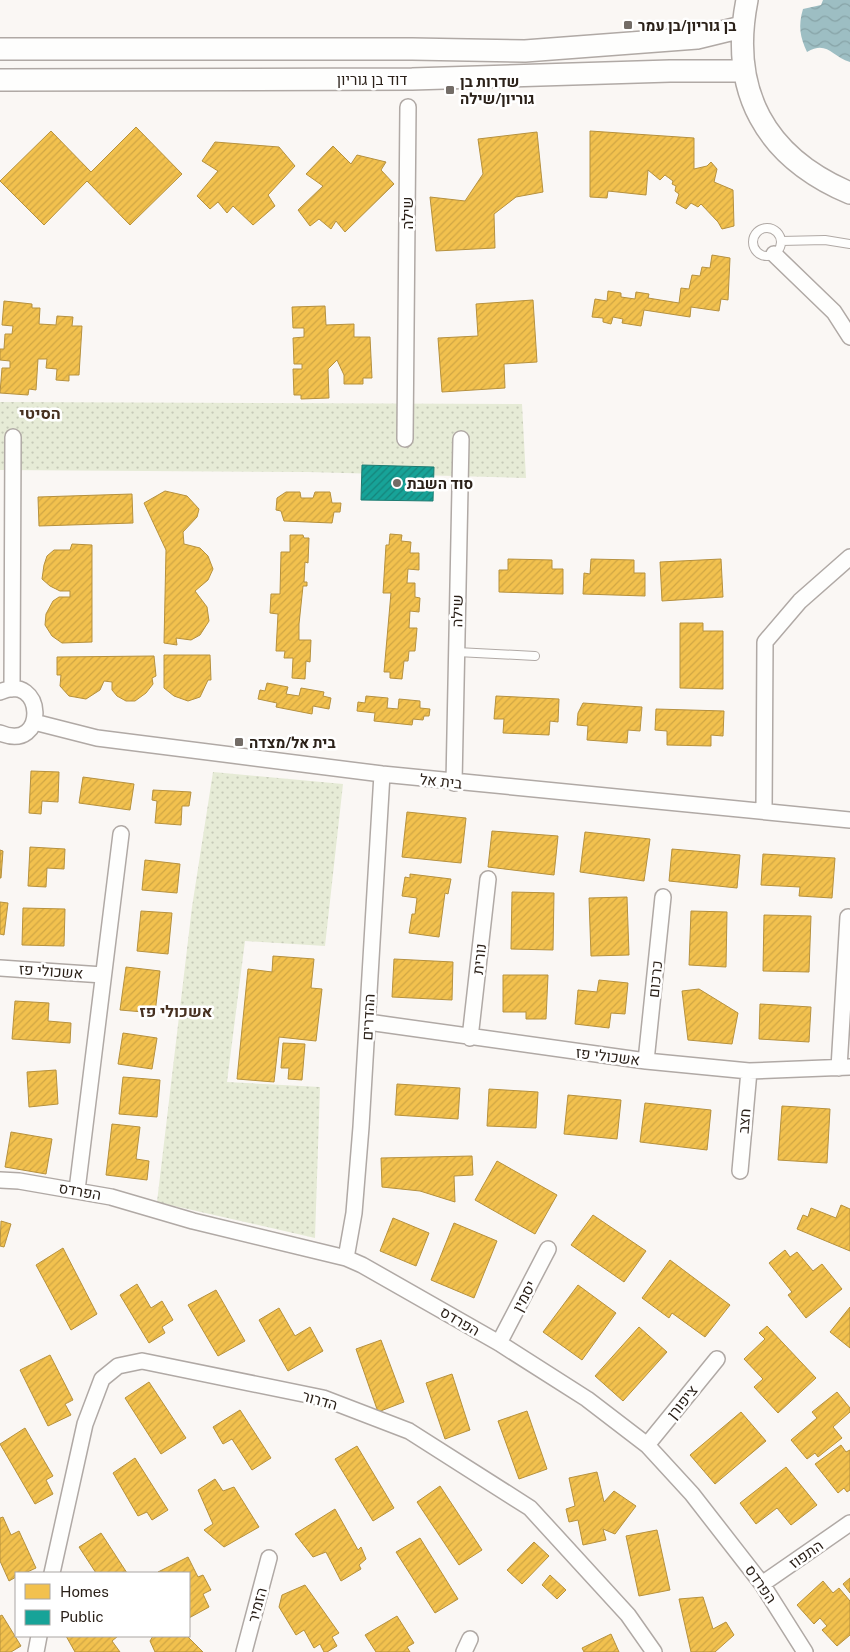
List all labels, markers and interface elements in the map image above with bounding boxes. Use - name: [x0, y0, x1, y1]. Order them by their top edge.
- place label: בן גוריון/בן עמר: [638, 17, 736, 34]
- marker: בן גוריון/בן עמר: [622, 19, 634, 31]
- street label: דוד בן גוריון: [337, 71, 407, 88]
- place label: שדרות בן גוריון/שילה: [460, 73, 535, 107]
- marker: שדרות בן גוריון/שילה: [444, 84, 456, 96]
- street label: שילה: [399, 197, 416, 229]
- district label: הסיטי: [19, 404, 61, 423]
- place label: סוד השבת: [407, 475, 473, 492]
- marker: סוד השבת: [391, 477, 403, 489]
- street label: שילה: [448, 594, 466, 628]
- place label: בית אל/מצדה: [249, 734, 336, 751]
- marker: בית אל/מצדה: [233, 736, 245, 748]
- street label: בית אל: [419, 770, 463, 792]
- street label: נורית: [469, 943, 489, 975]
- street label: כרכום: [645, 959, 665, 999]
- street label: אשכולי פז: [18, 960, 84, 982]
- street label: ההדרים: [358, 993, 378, 1041]
- district label: אשכולי פז: [140, 1002, 213, 1021]
- street label: אשכולי פז: [575, 1044, 641, 1068]
- street label: חצב: [734, 1108, 754, 1134]
- street label: הפרדס: [57, 1179, 103, 1203]
- street label: יסמין: [509, 1278, 539, 1314]
- street label: הפרדס: [437, 1303, 483, 1339]
- street label: ציפורן: [663, 1382, 701, 1422]
- street label: הדרור: [300, 1387, 340, 1413]
- street label: התפוז: [786, 1536, 826, 1572]
- street label: הפרדס: [742, 1562, 780, 1606]
- legend: [15, 1572, 190, 1637]
- text: Homes: [60, 1583, 109, 1600]
- street label: הזמיר: [244, 1586, 270, 1624]
- text: Public: [60, 1608, 104, 1625]

